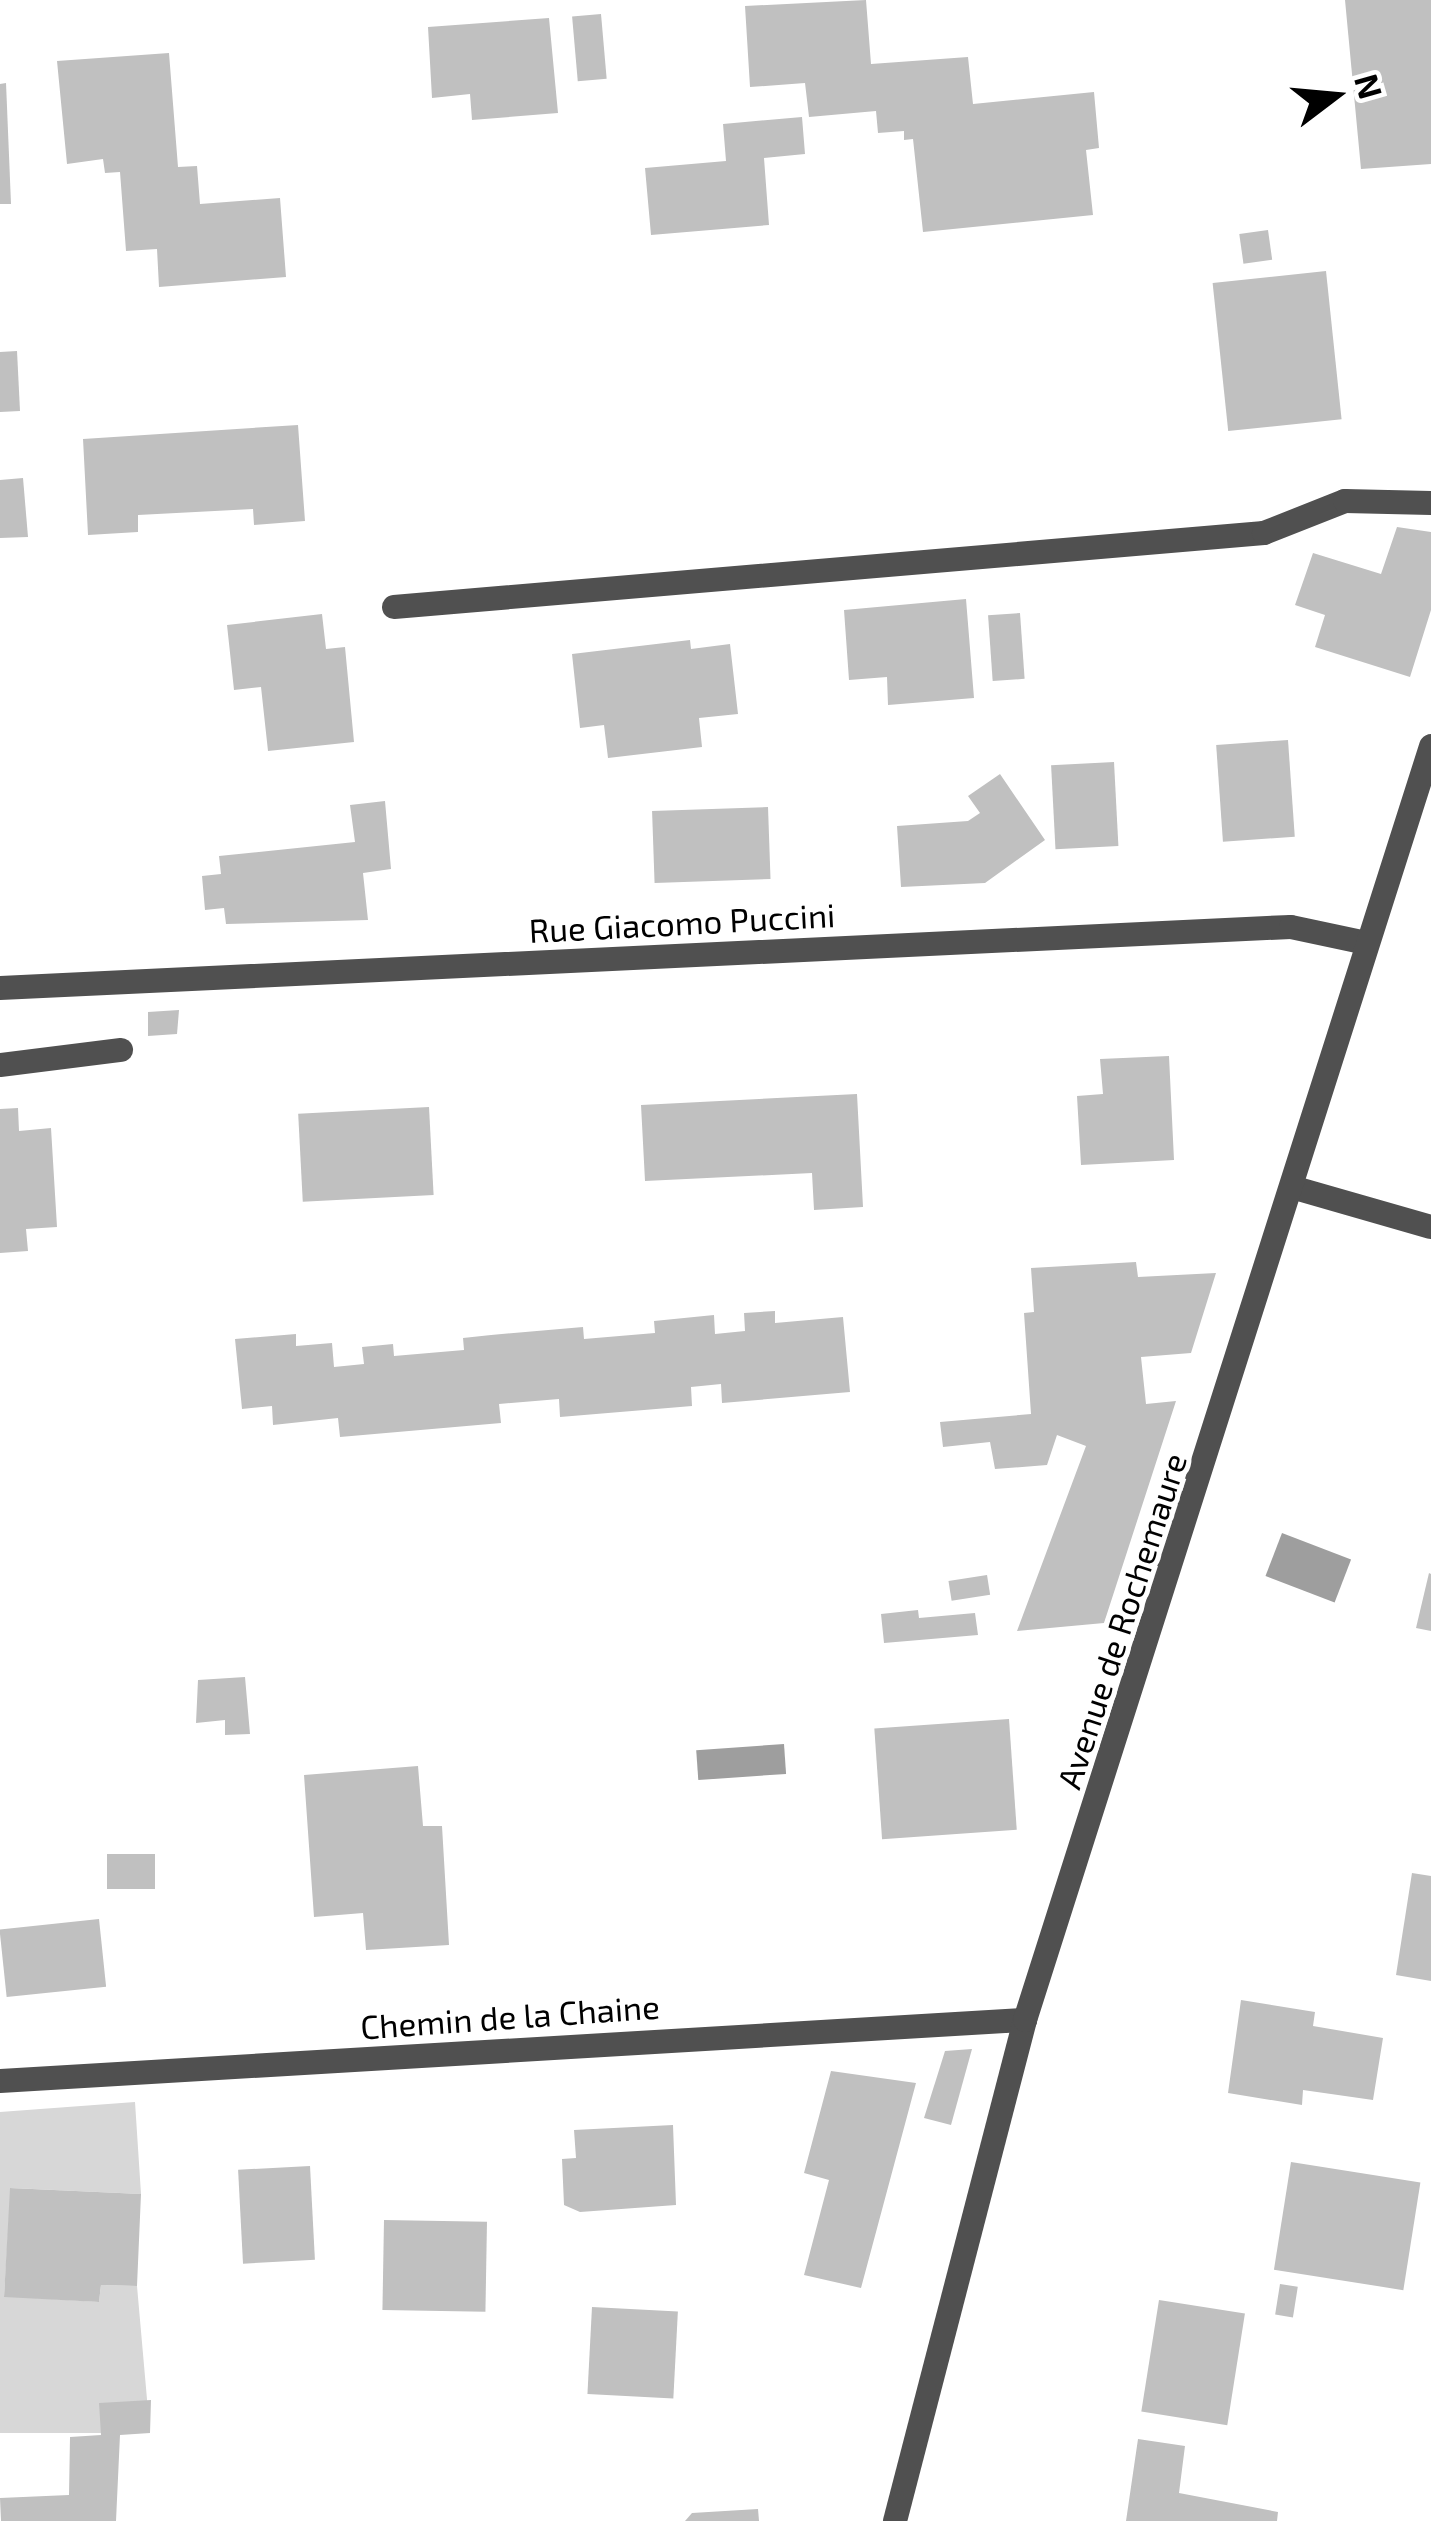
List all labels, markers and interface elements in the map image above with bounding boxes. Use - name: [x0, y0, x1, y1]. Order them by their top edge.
- north arrow: [1275, 36, 1395, 156]
- text: N: [1347, 69, 1392, 103]
- street label: Rue Giacomo Puccini: [528, 895, 836, 951]
- street label: Avenue de Rochemaure: [1049, 1448, 1195, 1794]
- street label: Chemin de la Chaine: [359, 1987, 661, 2047]

